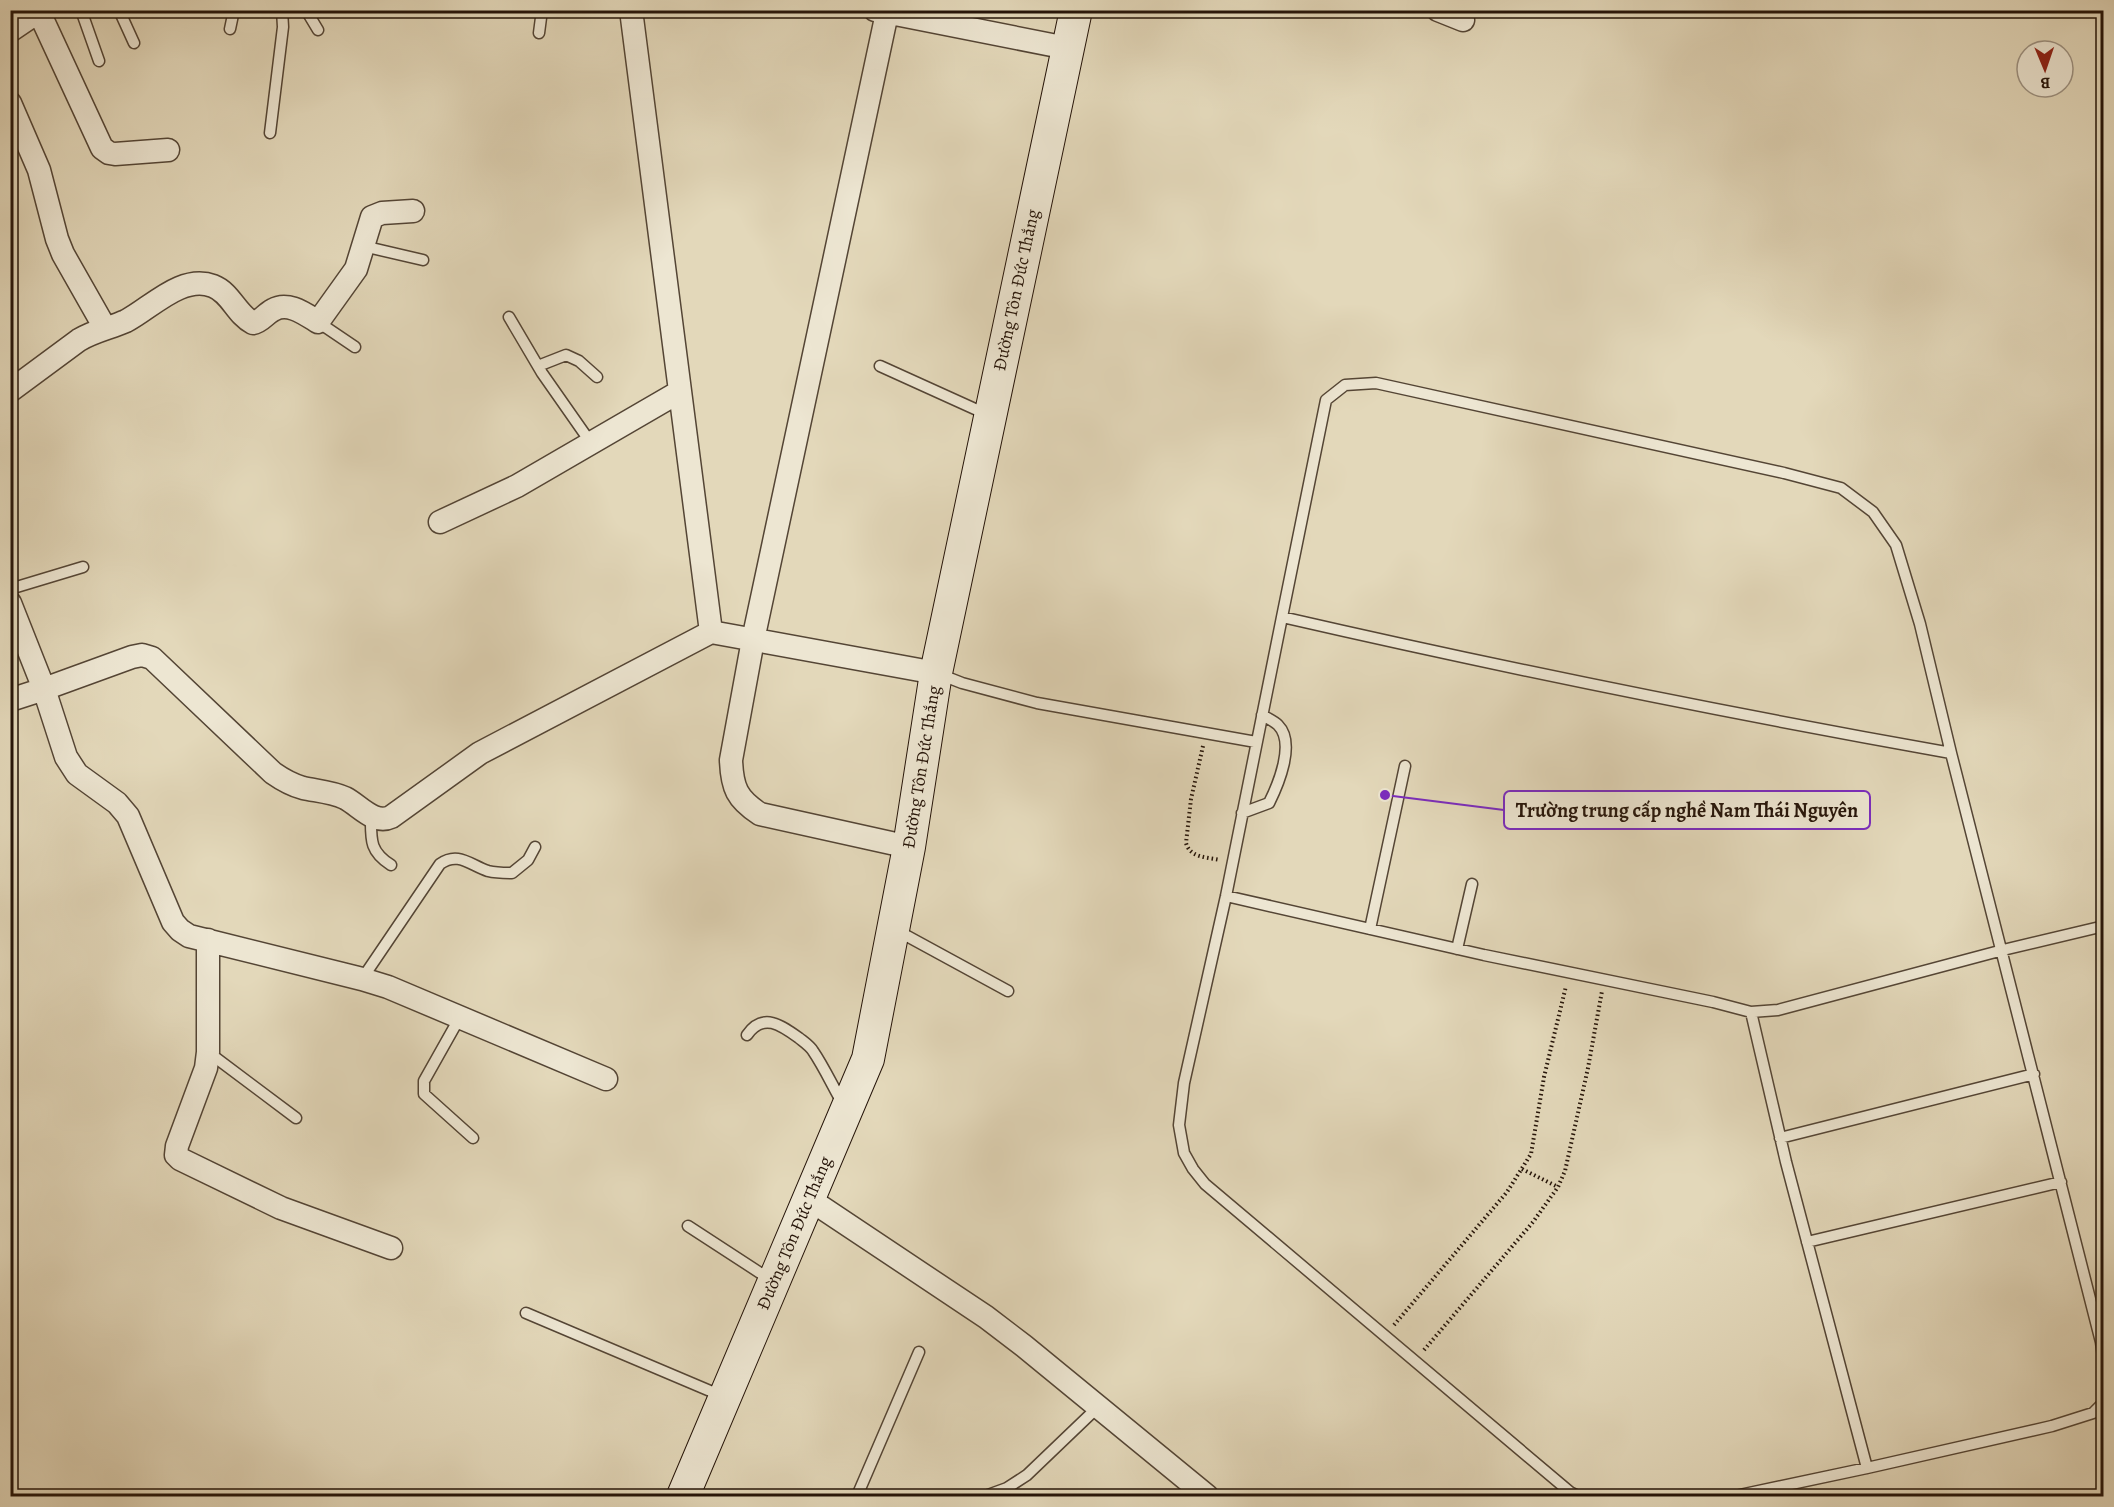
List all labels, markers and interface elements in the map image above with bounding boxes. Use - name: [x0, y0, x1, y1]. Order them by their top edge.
- north arrow: [2015, 39, 2075, 99]
- text: B: [2040, 72, 2051, 94]
- street label: Đường Tôn Đức Thắng: [987, 207, 1045, 373]
- street label: Đường Tôn Đức Thắng: [896, 684, 946, 850]
- callout: Trường trung cấp nghề Nam Thái Nguyên: [1504, 791, 1870, 829]
- text: Trường trung cấp nghề Nam Thái Nguyên: [1516, 797, 1858, 824]
- street label: Đường Tôn Đức Thắng: [751, 1153, 837, 1313]

